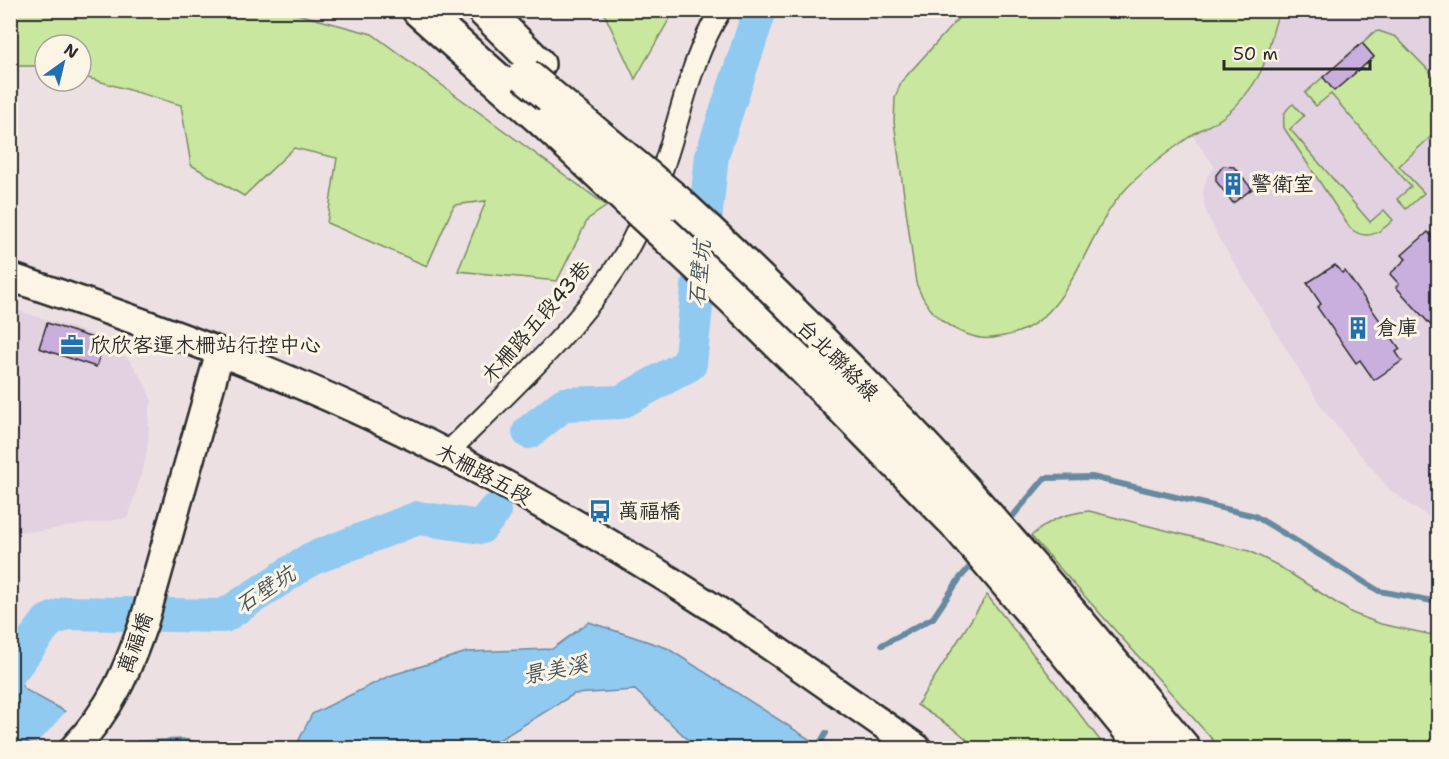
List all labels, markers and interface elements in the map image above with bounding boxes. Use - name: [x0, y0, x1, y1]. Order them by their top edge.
- north arrow: [33, 33, 93, 93]
- scale bar: [1224, 33, 1370, 71]
- text: N: [60, 39, 82, 63]
- text: 50 m: [1233, 42, 1278, 66]
- place label: 警衛室: [1251, 170, 1314, 198]
- building icon: 警衛室: [1220, 171, 1246, 197]
- water label: 石壁坑: [682, 237, 718, 307]
- street label: 木柵路五段43巷: [475, 255, 597, 389]
- street label: 台北聯絡線: [791, 313, 885, 407]
- place label: 倉庫: [1376, 314, 1418, 342]
- building icon: 倉庫: [1345, 315, 1371, 341]
- place label: 欣欣客運木柵站行控中心: [90, 331, 321, 359]
- office icon: 欣欣客運木柵站行控中心: [59, 332, 85, 358]
- street label: 木柵路五段: [431, 437, 537, 511]
- place label: 萬福橋: [618, 497, 681, 525]
- bus stop icon: 萬福橋: [587, 498, 613, 524]
- water label: 石壁坑: [230, 558, 303, 620]
- street label: 萬福橋: [111, 609, 159, 677]
- water label: 景美溪: [520, 649, 591, 690]

